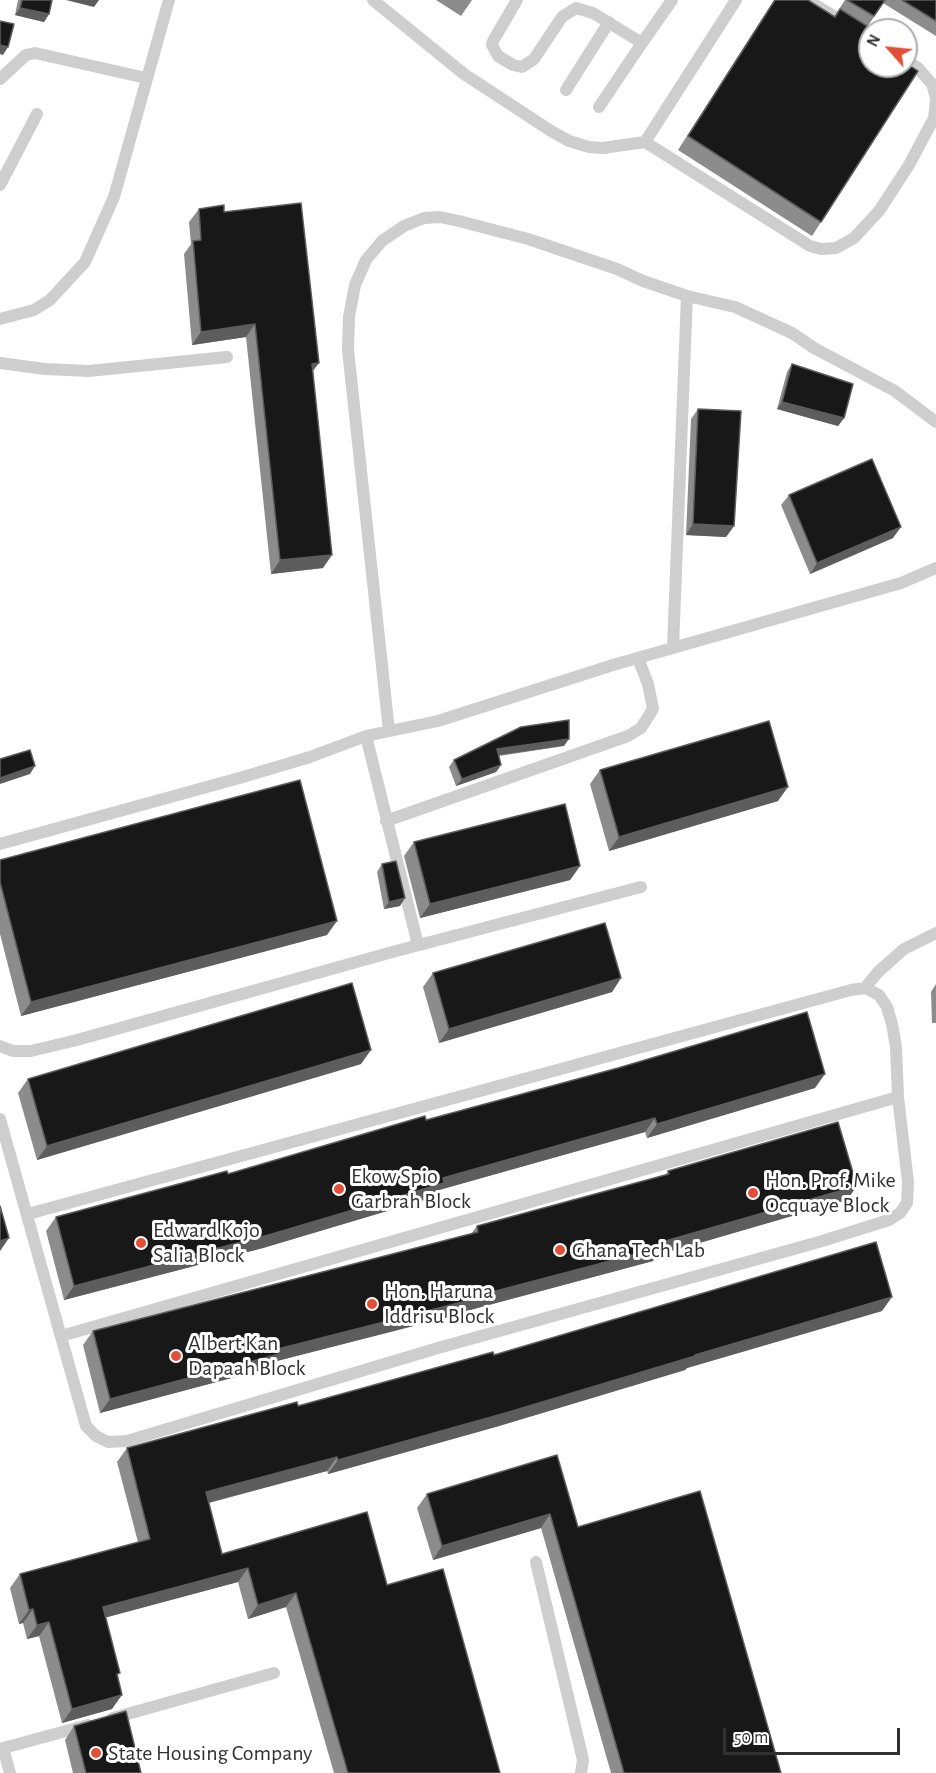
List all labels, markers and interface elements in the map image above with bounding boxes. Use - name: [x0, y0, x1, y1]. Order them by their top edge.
- north arrow: [858, 18, 918, 78]
- text: N: [864, 32, 883, 49]
- place label: Ekow Spio Garbrah Block: [351, 1163, 471, 1214]
- place label: Hon. Prof. Mike Ocquaye Block: [765, 1167, 896, 1218]
- marker: Ekow Spio Garbrah Block: [332, 1182, 346, 1196]
- marker: Hon. Prof. Mike Ocquaye Block: [746, 1186, 760, 1200]
- place label: Edward Kojo Salia Block: [153, 1217, 260, 1268]
- marker: Edward Kojo Salia Block: [134, 1236, 148, 1250]
- place label: Ghana Tech Lab: [572, 1237, 705, 1263]
- marker: Ghana Tech Lab: [553, 1243, 567, 1257]
- place label: Hon. Haruna Iddrisu Block: [384, 1278, 494, 1330]
- marker: Hon. Haruna Iddrisu Block: [365, 1297, 379, 1311]
- place label: Albert Kan Dapaah Block: [188, 1330, 306, 1382]
- marker: Albert Kan Dapaah Block: [169, 1349, 183, 1363]
- scale bar: [726, 1716, 903, 1754]
- text: 50 m: [734, 1729, 768, 1747]
- place label: State Housing Company: [108, 1740, 312, 1766]
- marker: State Housing Company: [89, 1746, 103, 1760]

